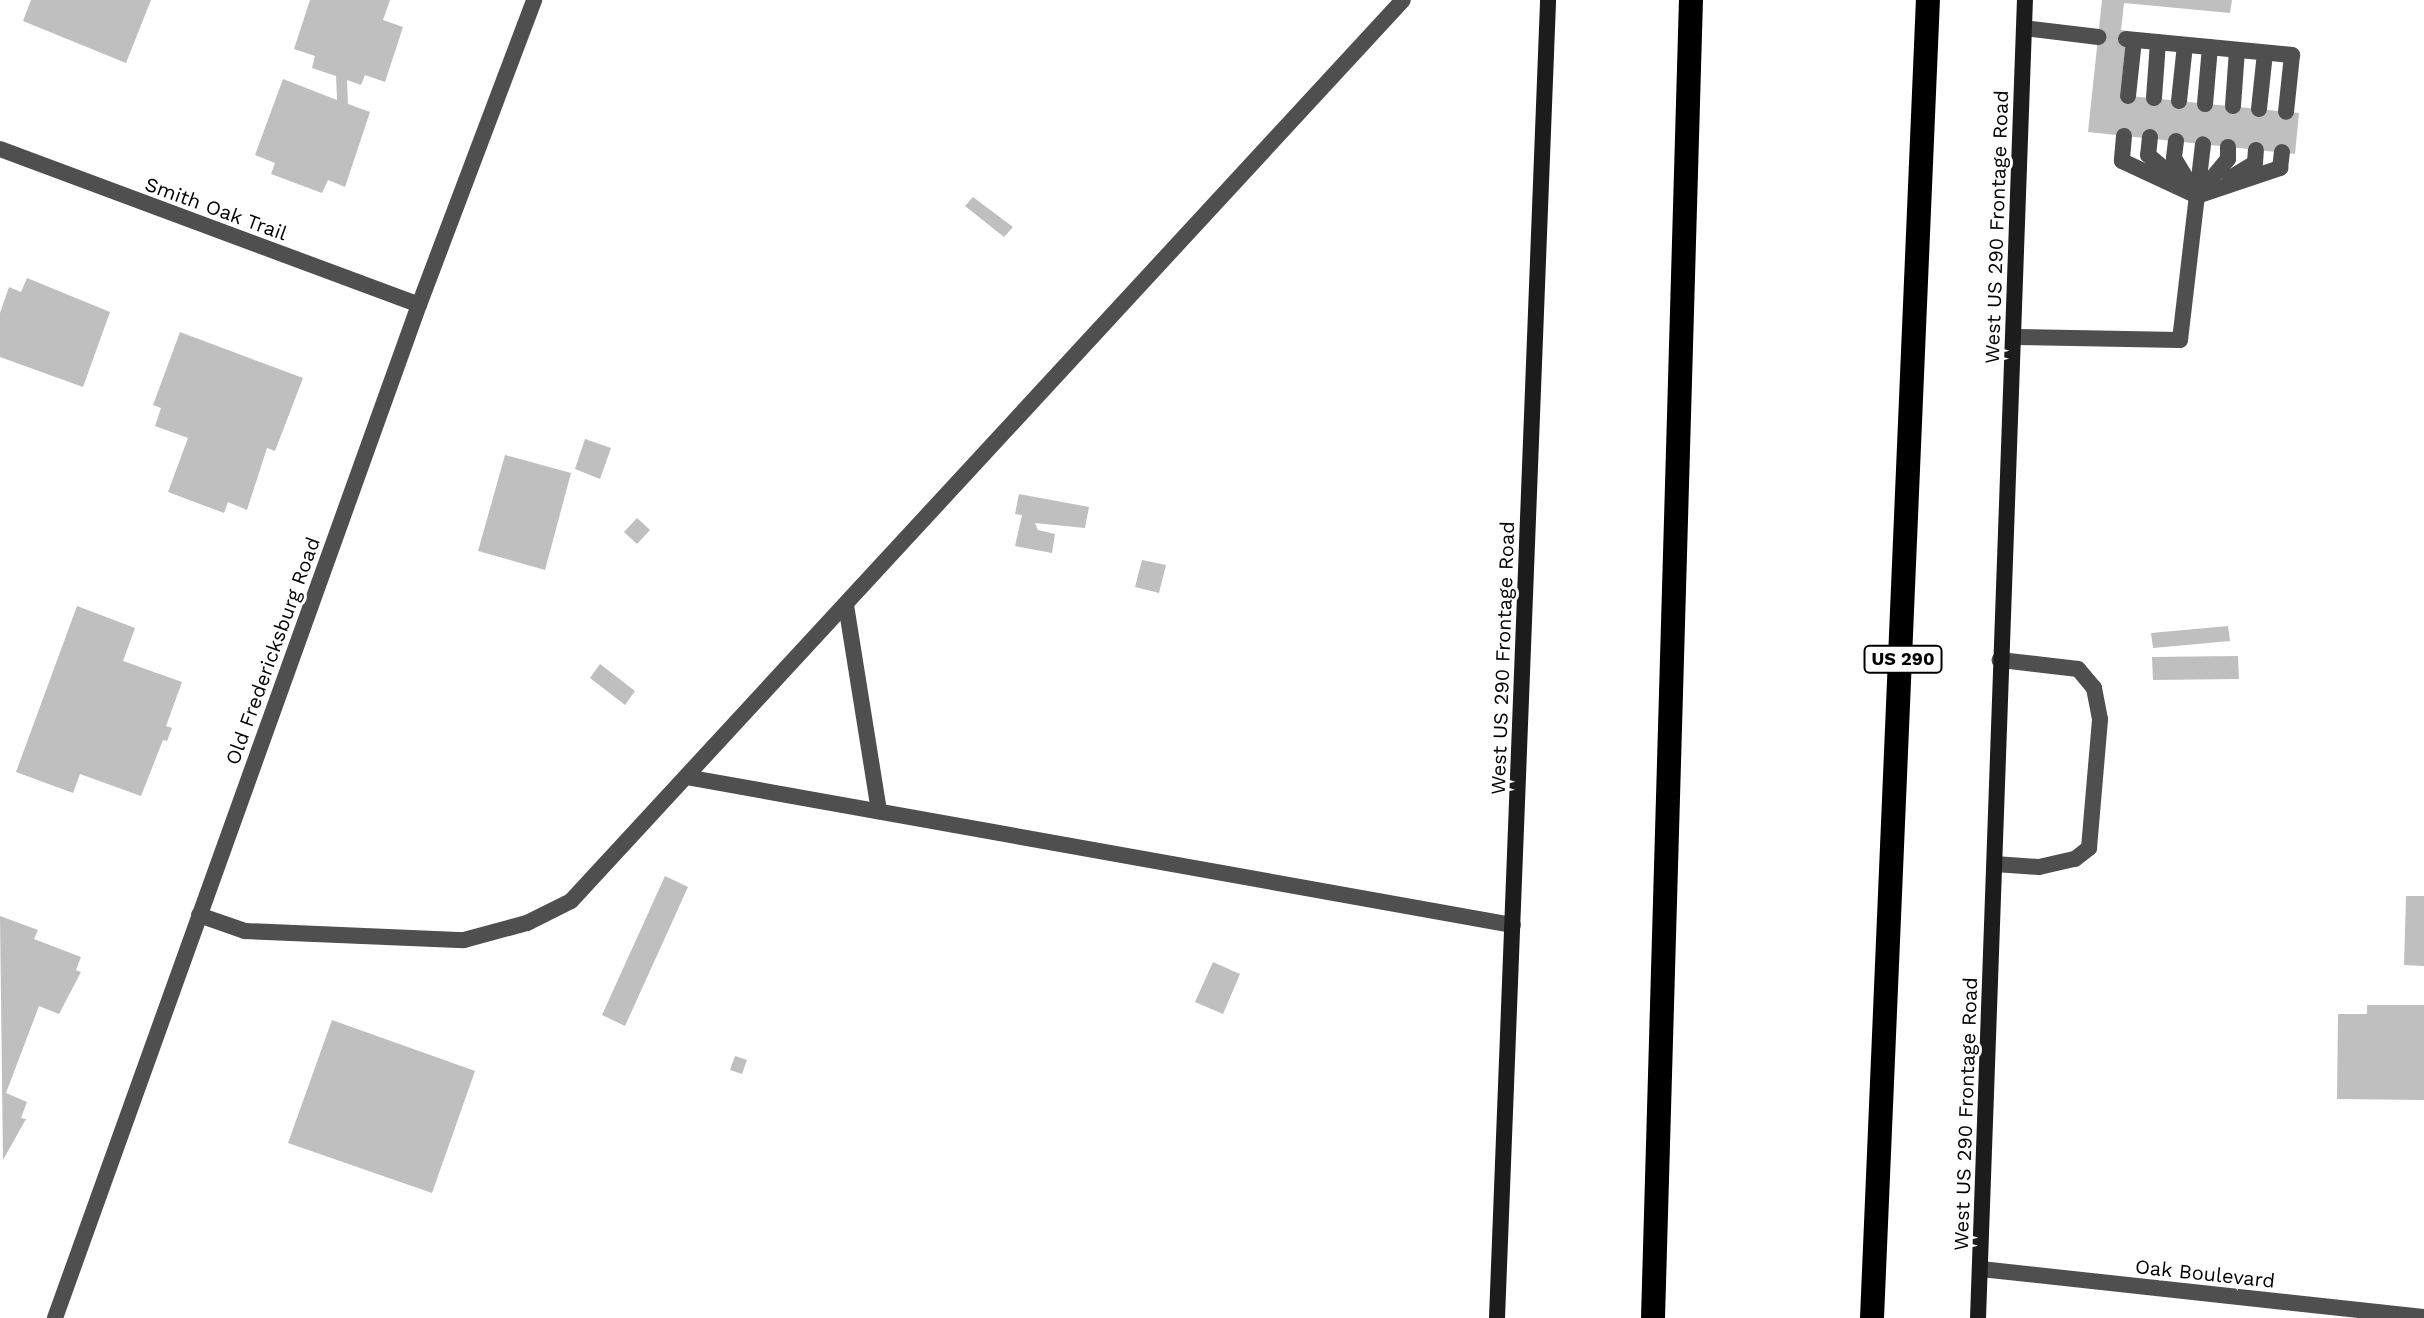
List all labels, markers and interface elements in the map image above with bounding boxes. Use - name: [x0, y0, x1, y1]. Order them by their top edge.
- street label: West US 290 Frontage Road: [1980, 90, 2014, 364]
- street label: Smith Oak Trail: [141, 172, 291, 246]
- street label: West US 290 Frontage Road: [1486, 521, 1520, 795]
- street label: Old Fredericksburg Road: [221, 534, 325, 768]
- road number: US 290: [1863, 645, 1943, 673]
- street label: West US 290 Frontage Road: [1949, 977, 1983, 1251]
- street label: Oak Boulevard: [2134, 1255, 2276, 1293]

